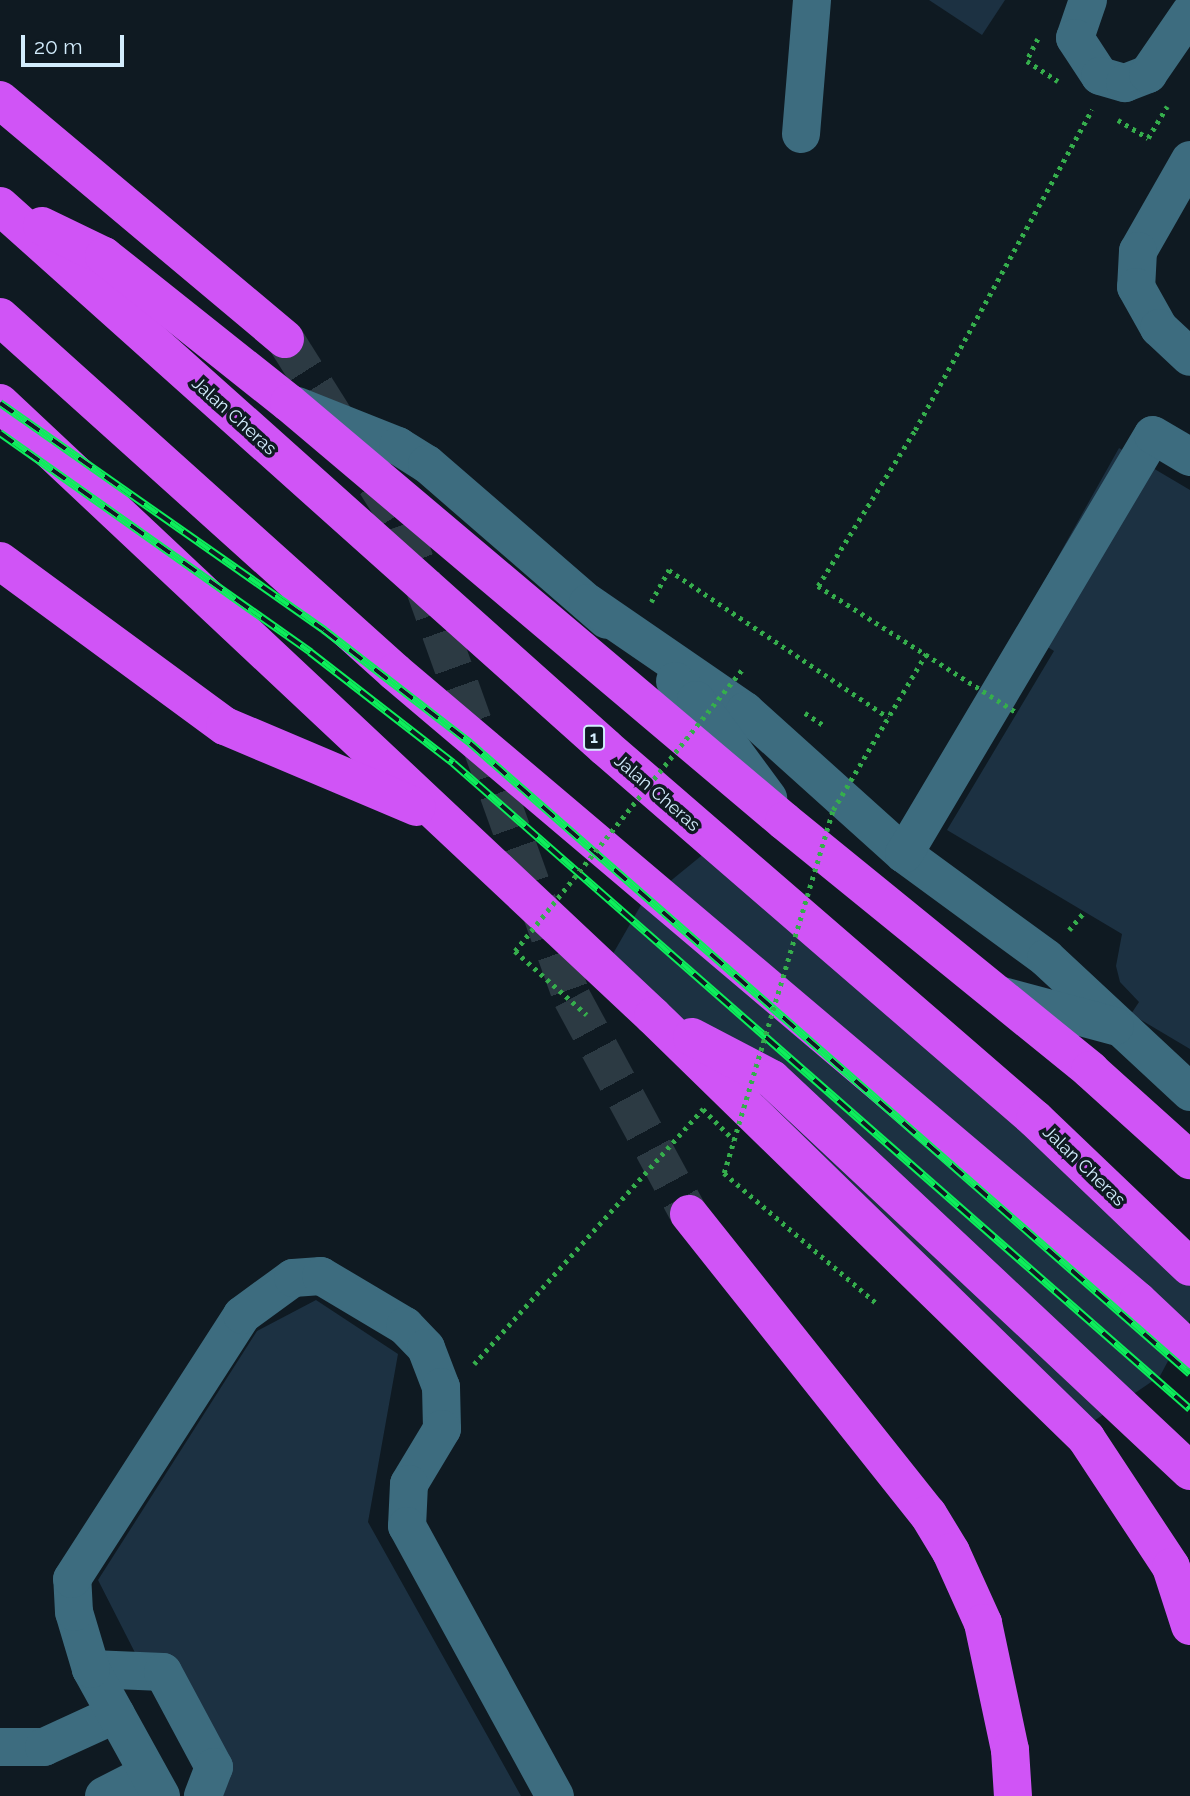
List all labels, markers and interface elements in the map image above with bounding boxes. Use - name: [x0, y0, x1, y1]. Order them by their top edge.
- scale bar: [24, 21, 128, 65]
- text: 20 m: [34, 34, 82, 59]
- street label: Jalan Cheras: [187, 372, 281, 460]
- road number: 1: [582, 726, 606, 750]
- street label: Jalan Cheras: [610, 750, 704, 836]
- street label: Jalan Cheras: [1038, 1121, 1130, 1211]

